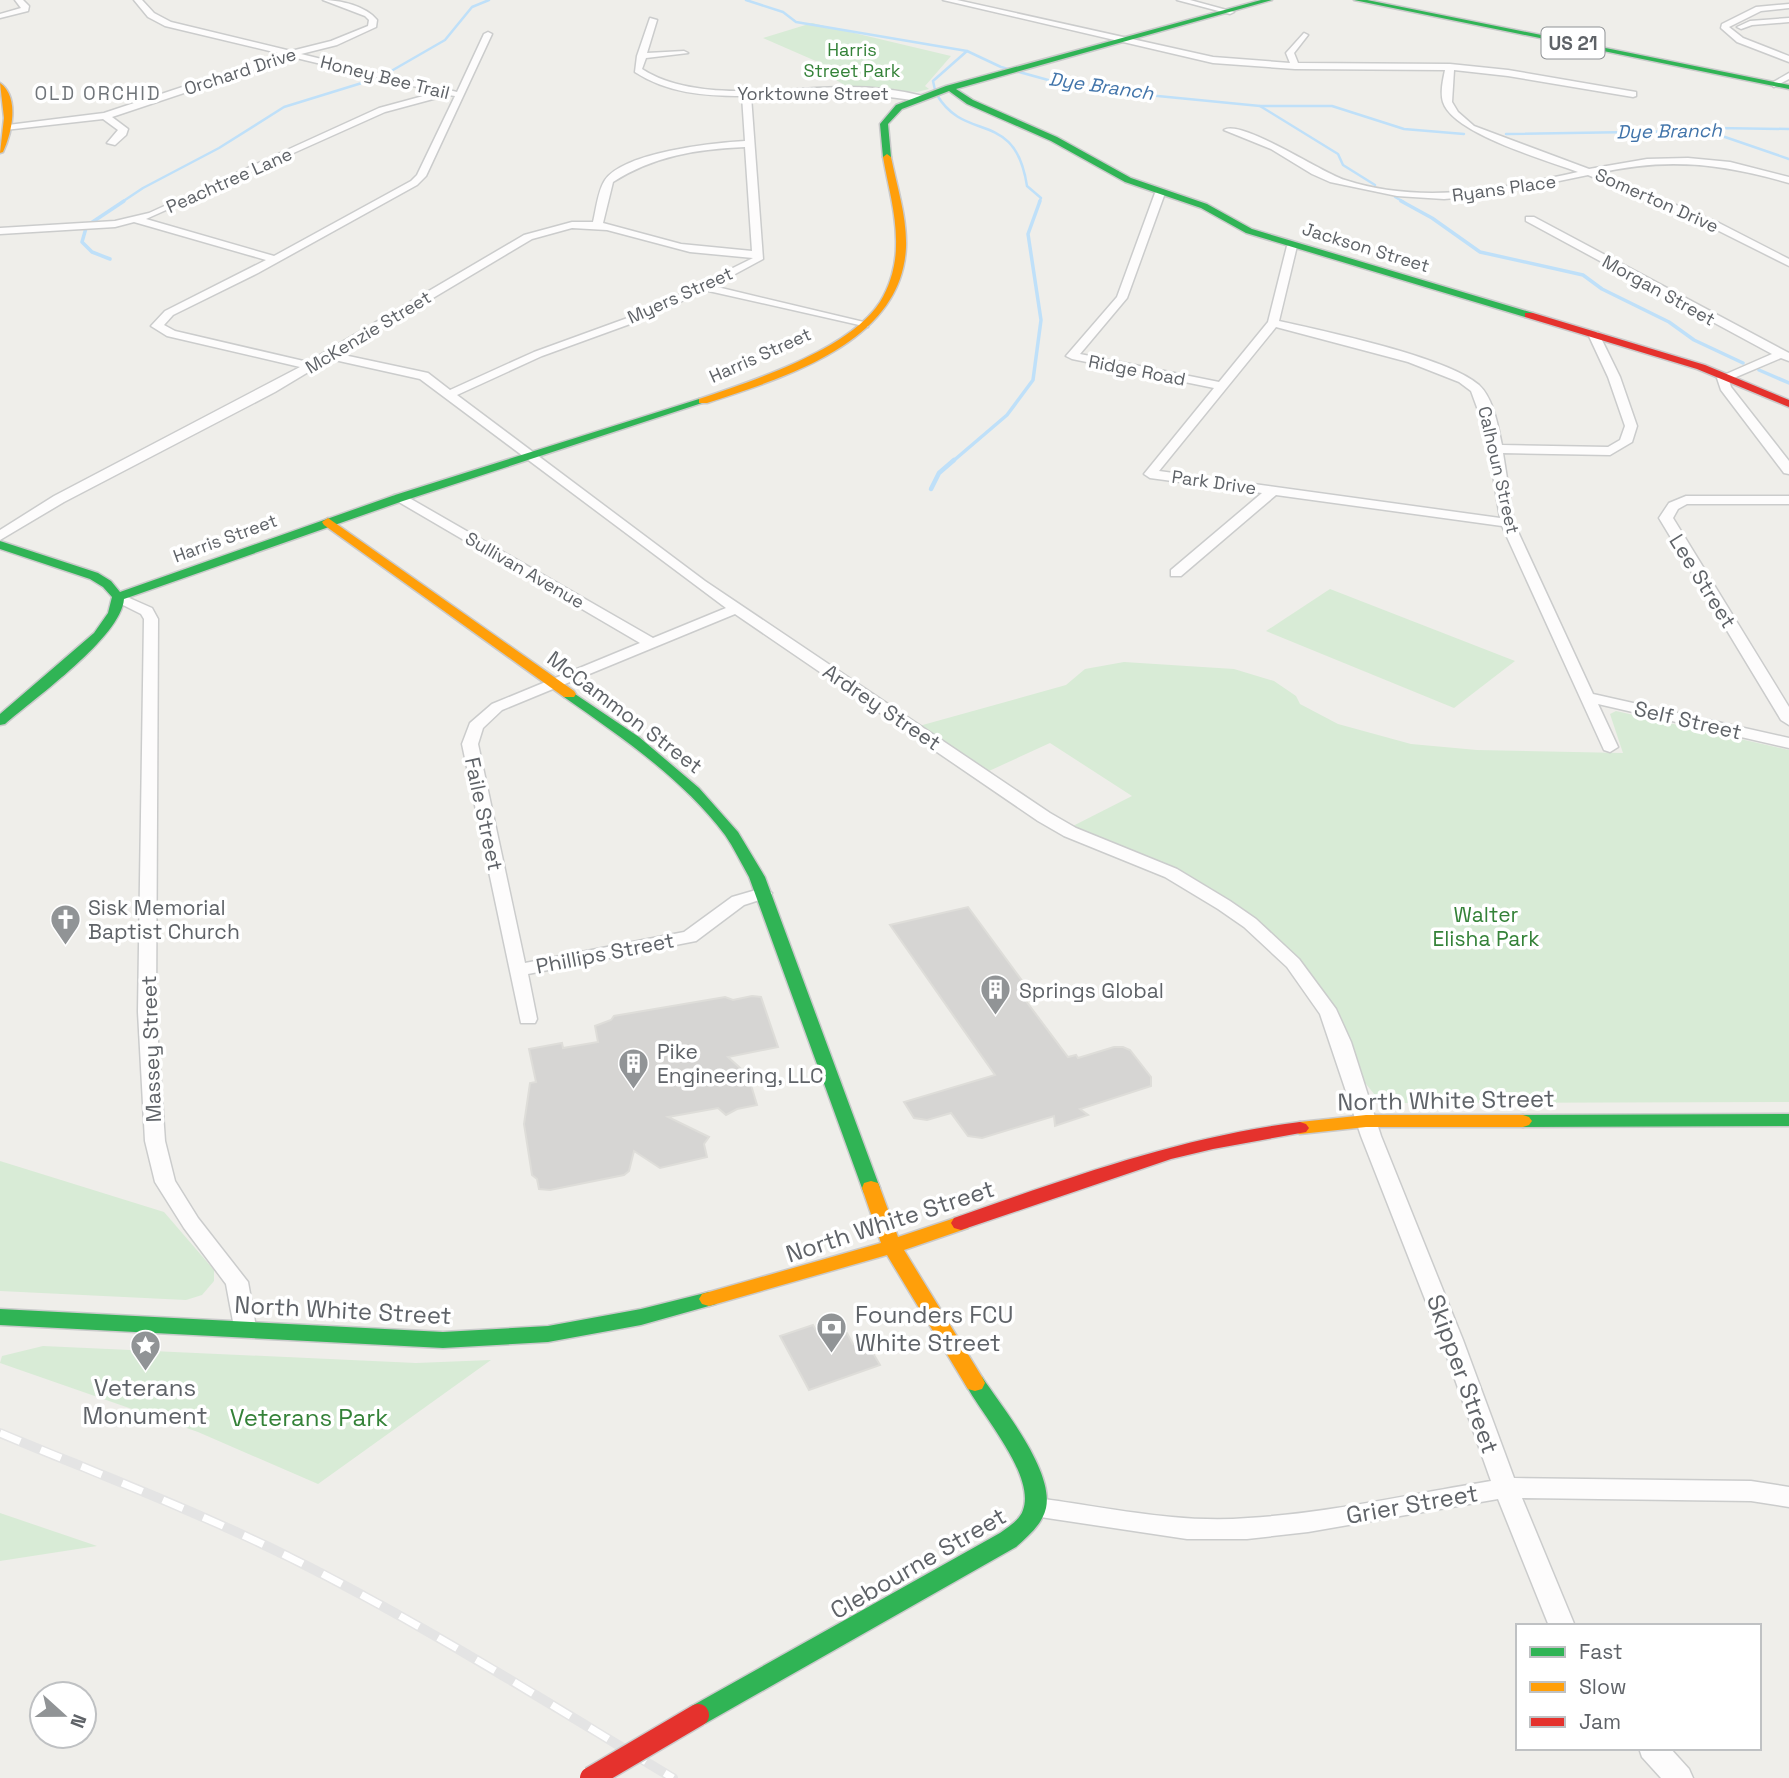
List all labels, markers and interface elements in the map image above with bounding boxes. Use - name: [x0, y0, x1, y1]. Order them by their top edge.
- road number: US 21: [1542, 28, 1604, 58]
- park label: Harris Street Park: [803, 38, 901, 82]
- street label: Orchard Drive: [181, 42, 299, 100]
- street label: Honey Bee Trail: [318, 50, 452, 104]
- water label: Dye Branch: [1047, 66, 1155, 106]
- district label: OLD ORCHID: [34, 81, 162, 106]
- street label: Yorktowne Street: [737, 82, 889, 105]
- water label: Dye Branch: [1616, 118, 1722, 144]
- street label: Peachtree Lane: [162, 142, 296, 218]
- street label: Somerton Drive: [1592, 162, 1722, 238]
- street label: Ryans Place: [1451, 169, 1557, 207]
- street label: Jackson Street: [1300, 217, 1432, 277]
- street label: Morgan Street: [1598, 249, 1720, 331]
- street label: Myers Street: [624, 262, 736, 328]
- street label: McKenzie Street: [301, 285, 435, 379]
- street label: Harris Street: [705, 322, 815, 388]
- street label: Ridge Road: [1087, 349, 1187, 391]
- street label: Calhoun Street: [1473, 404, 1525, 536]
- street label: Park Drive: [1170, 465, 1258, 499]
- street label: Harris Street: [170, 509, 280, 567]
- street label: Sullivan Avenue: [461, 527, 589, 613]
- street label: Lee Street: [1664, 529, 1742, 633]
- street label: McCammon Street: [542, 645, 708, 779]
- street label: Ardrey Street: [818, 658, 946, 756]
- street label: Self Street: [1632, 695, 1744, 745]
- street label: Faile Street: [459, 755, 509, 873]
- place label: Sisk Memorial Baptist Church: [88, 894, 240, 945]
- park label: Walter Elisha Park: [1432, 901, 1540, 952]
- church icon: Sisk Memorial Baptist Church: [48, 902, 82, 946]
- street label: Phillips Street: [534, 926, 676, 980]
- building icon: Springs Global: [979, 973, 1013, 1017]
- street label: Massey Street: [135, 975, 167, 1123]
- place label: Springs Global: [1019, 977, 1164, 1004]
- place label: Pike Engineering, LLC: [657, 1038, 823, 1089]
- building icon: Pike Engineering, LLC: [617, 1046, 651, 1090]
- street label: North White Street: [1337, 1083, 1555, 1117]
- street label: North White Street: [782, 1173, 998, 1269]
- street label: North White Street: [234, 1289, 452, 1331]
- street label: Skipper Street: [1420, 1290, 1506, 1458]
- place label: Founders FCU White Street: [855, 1299, 1014, 1358]
- bank icon: Founders FCU White Street: [815, 1311, 849, 1355]
- place icon: Veterans Monument: [128, 1328, 162, 1372]
- place label: Veterans Monument: [82, 1372, 208, 1431]
- park label: Veterans Park: [230, 1402, 388, 1433]
- street label: Grier Street: [1344, 1477, 1480, 1531]
- street label: Clebourne Street: [825, 1500, 1011, 1626]
- legend: [1516, 1624, 1761, 1750]
- text: Fast: [1579, 1638, 1623, 1665]
- text: Slow: [1579, 1673, 1627, 1700]
- north arrow: [28, 1680, 98, 1750]
- text: Jam: [1579, 1708, 1621, 1735]
- text: N: [64, 1710, 92, 1731]

